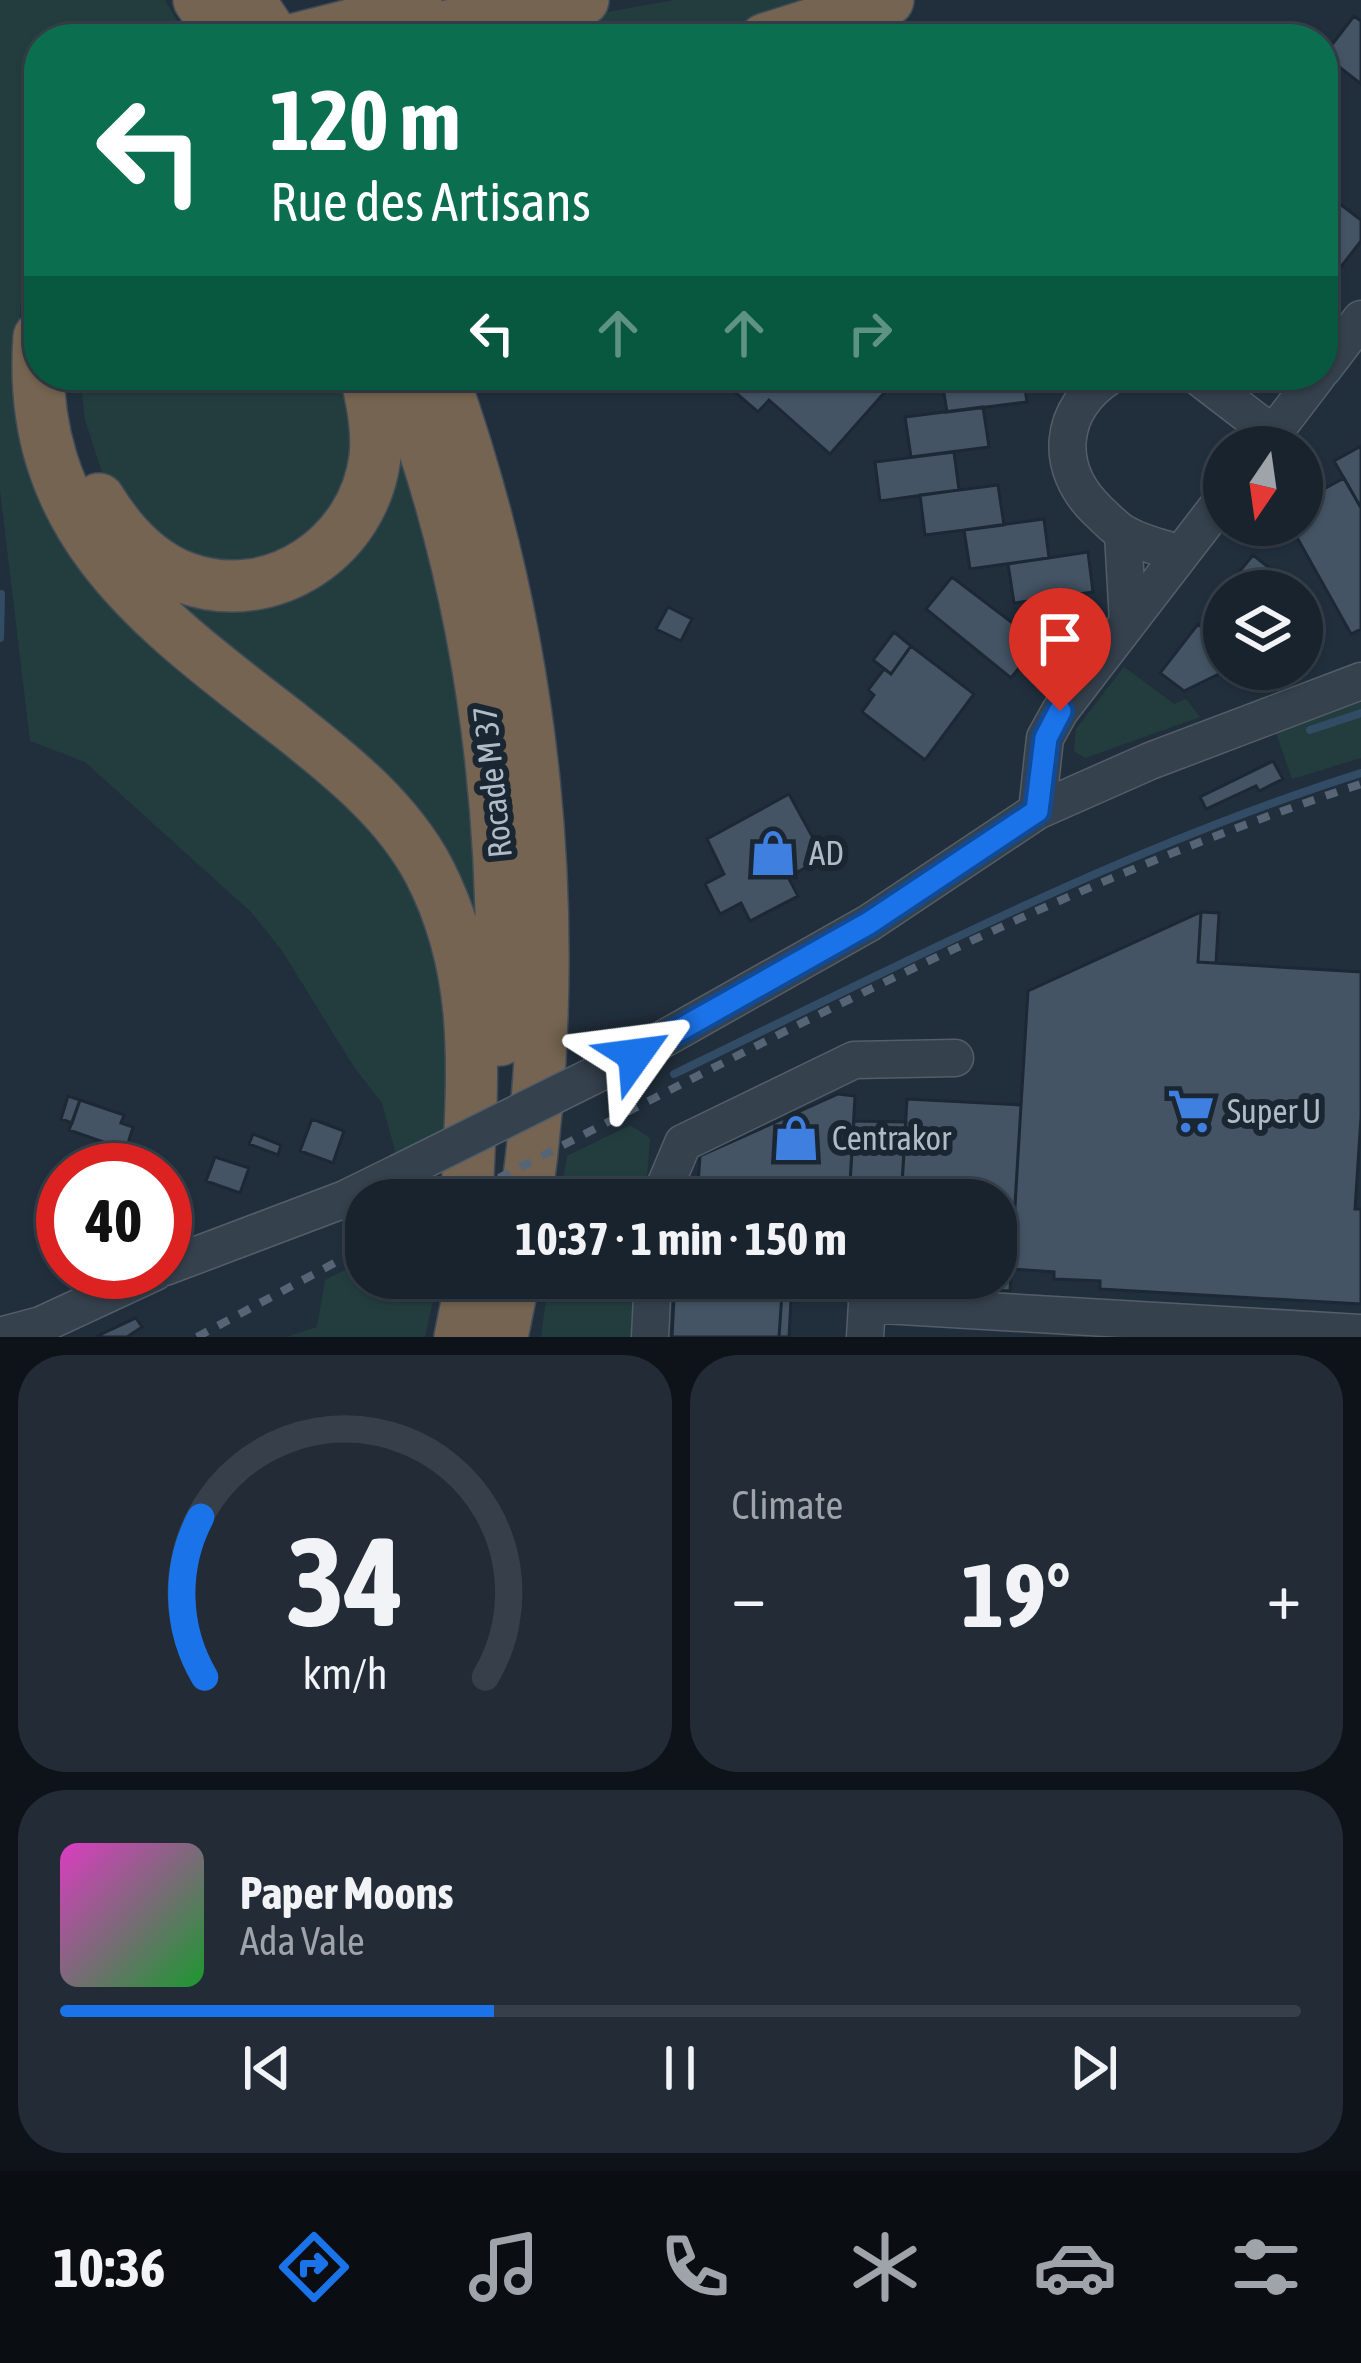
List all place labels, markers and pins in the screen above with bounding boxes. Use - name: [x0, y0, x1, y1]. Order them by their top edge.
- pin: [1009, 588, 1111, 711]
- shop icon: AD: [748, 828, 798, 878]
- place label: AD: [809, 834, 844, 872]
- supermarket icon: Super U: [1166, 1086, 1216, 1136]
- place label: Super U: [1227, 1092, 1321, 1130]
- shop icon: Centrakor: [771, 1113, 821, 1163]
- place label: Centrakor: [832, 1119, 952, 1157]

